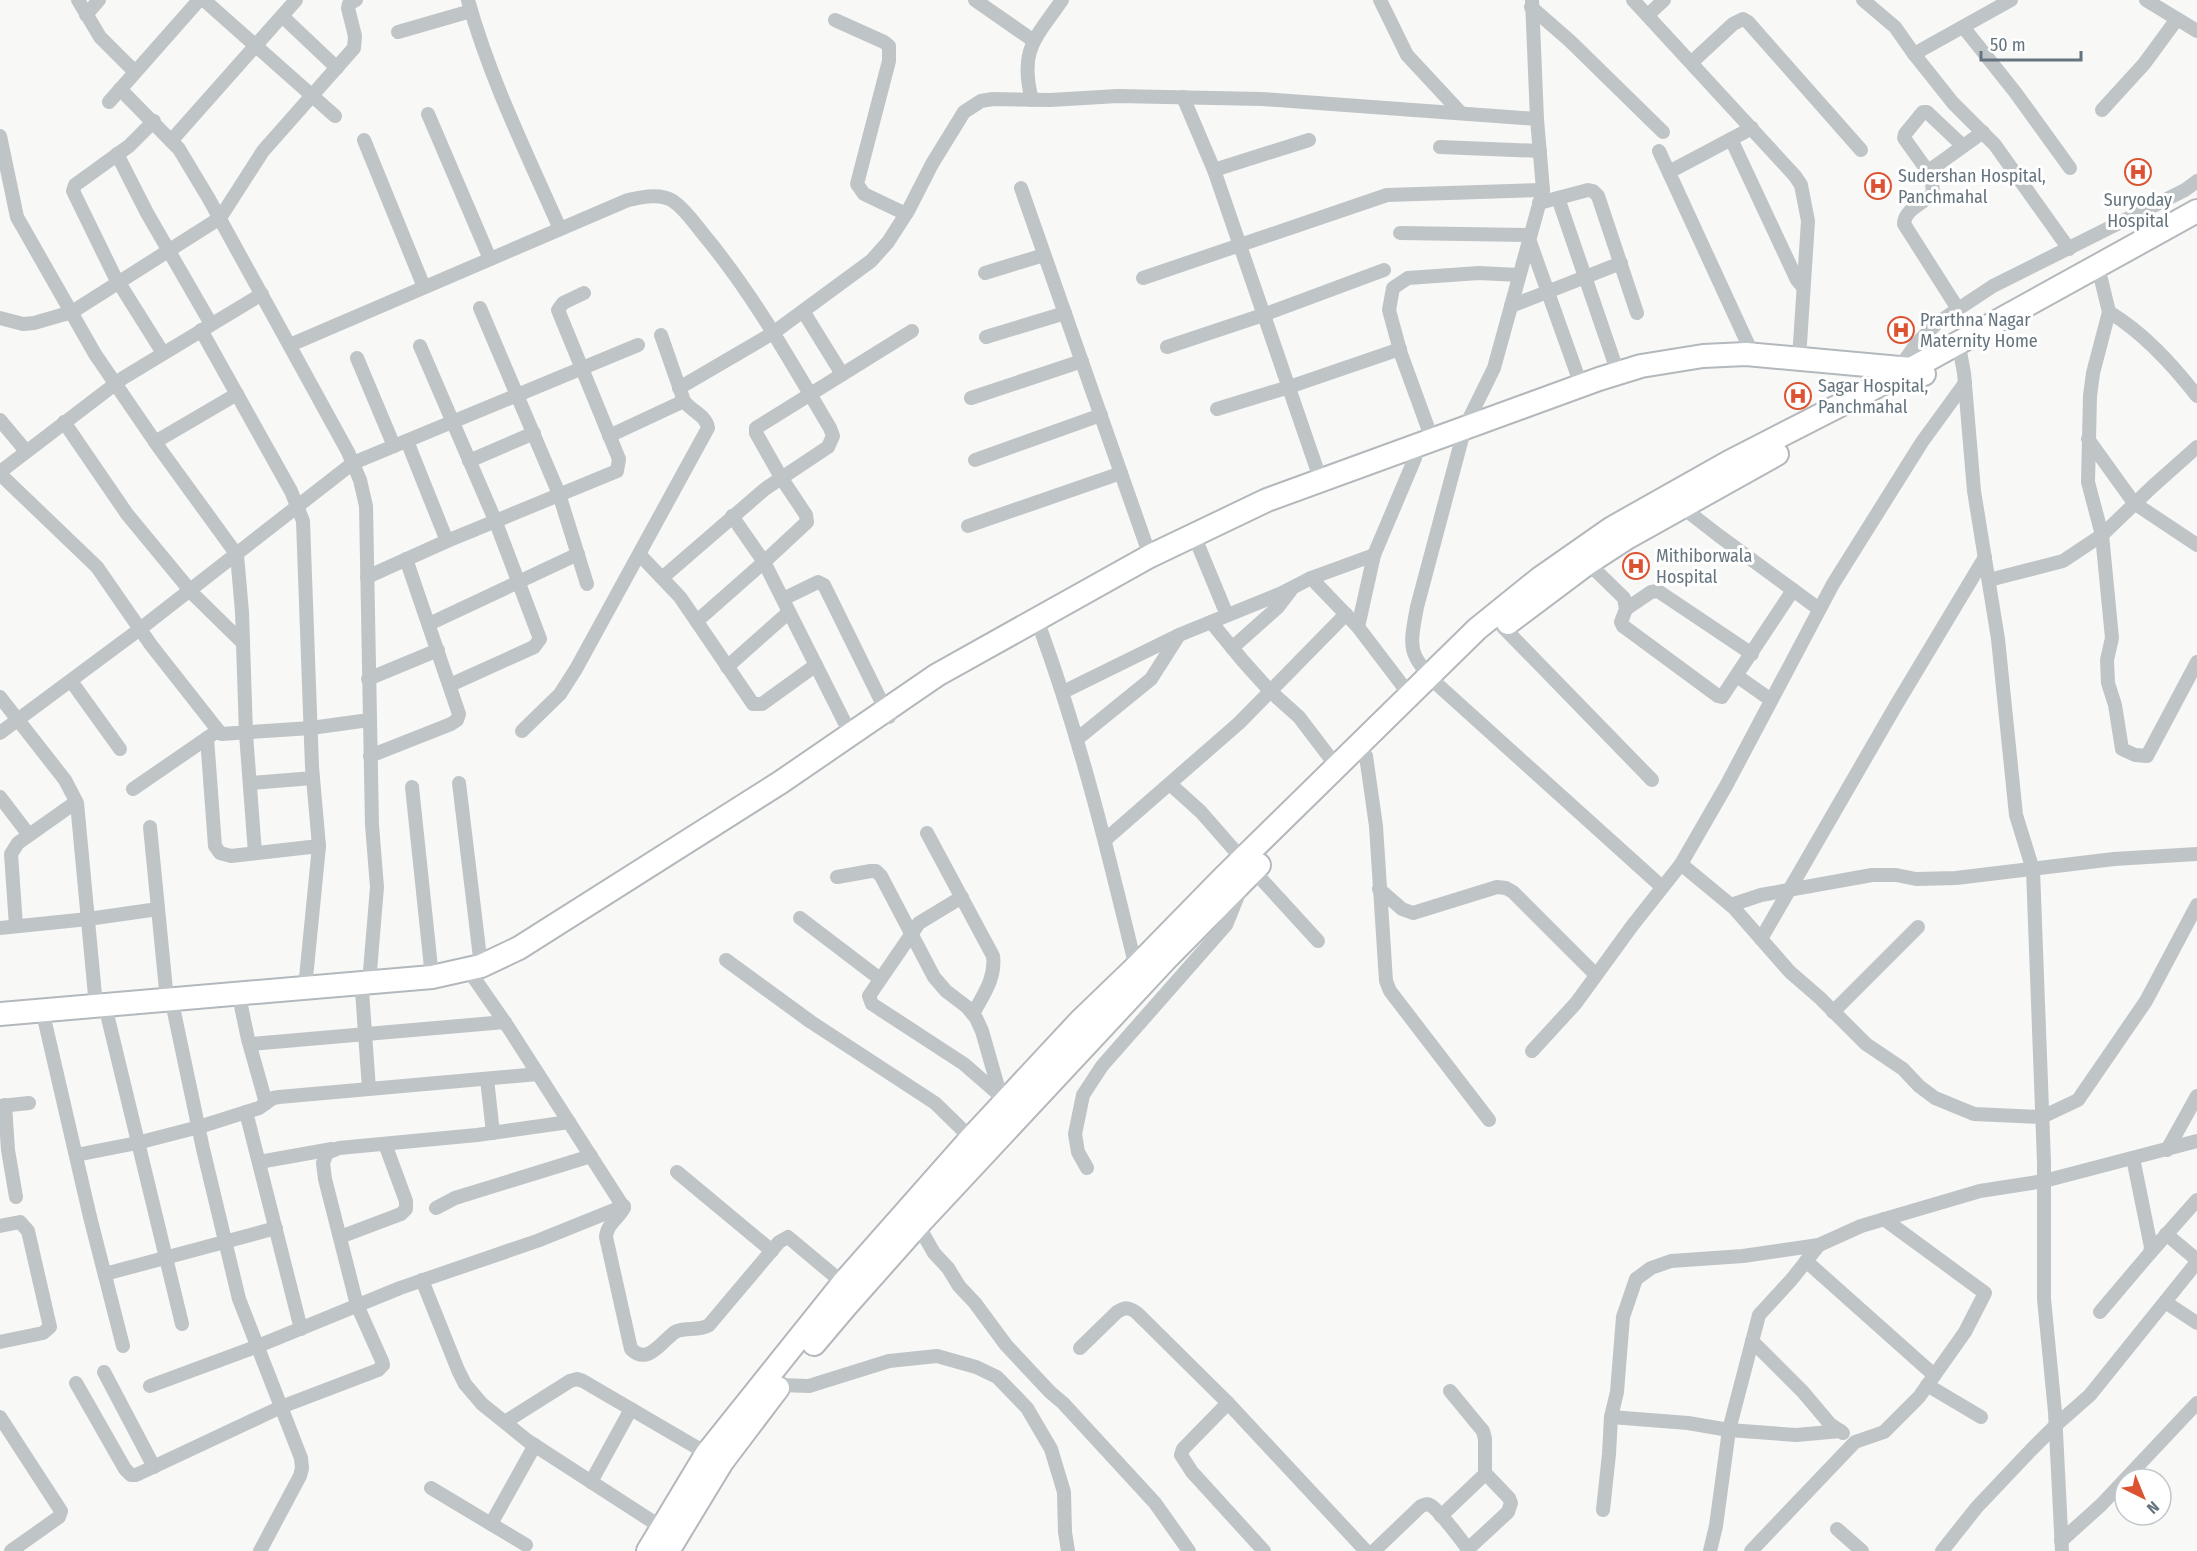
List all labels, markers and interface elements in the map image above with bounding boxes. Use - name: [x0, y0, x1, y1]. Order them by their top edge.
- scale bar: [1981, 24, 2082, 62]
- text: 50 m: [1990, 34, 2026, 56]
- hospital icon: Suryoday Hospital: [2123, 157, 2153, 187]
- place label: Sudershan Hospital, Panchmahal: [1898, 165, 2046, 208]
- hospital icon: Sudershan Hospital, Panchmahal: [1863, 171, 1893, 201]
- place label: Suryoday Hospital: [2104, 189, 2172, 232]
- place label: Prarthna Nagar Maternity Home: [1920, 309, 2038, 352]
- hospital icon: Prarthna Nagar Maternity Home: [1886, 315, 1916, 345]
- place label: Sagar Hospital, Panchmahal: [1818, 375, 1928, 418]
- hospital icon: Sagar Hospital, Panchmahal: [1783, 381, 1813, 411]
- place label: Mithiborwala Hospital: [1656, 545, 1752, 588]
- hospital icon: Mithiborwala Hospital: [1621, 551, 1651, 581]
- north arrow: [2113, 1467, 2173, 1527]
- text: N: [2143, 1497, 2163, 1518]

